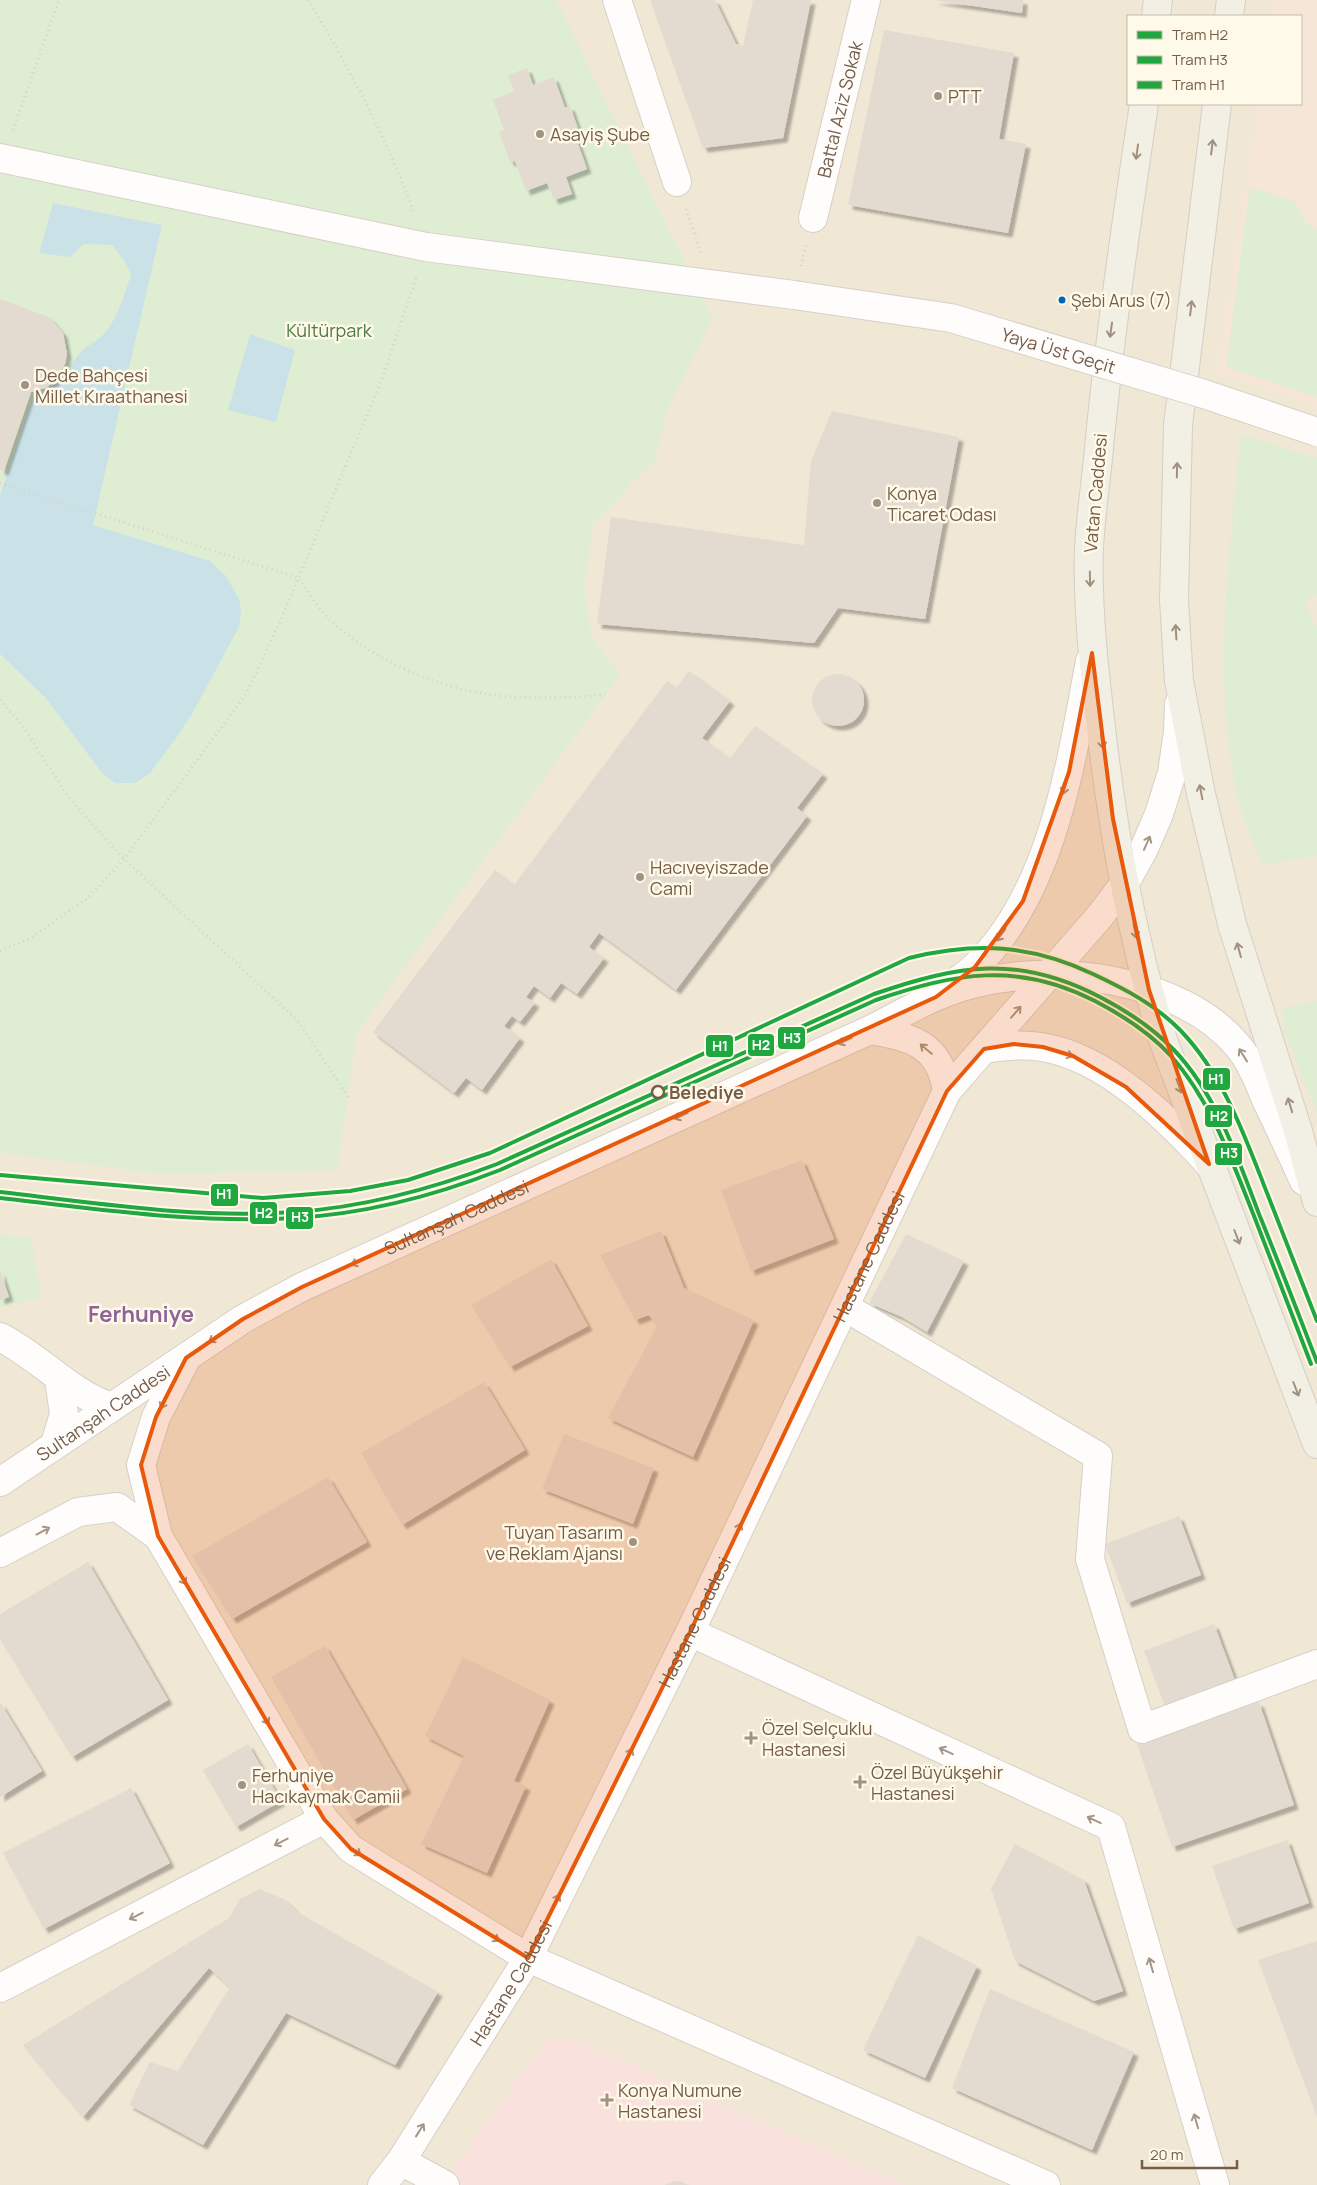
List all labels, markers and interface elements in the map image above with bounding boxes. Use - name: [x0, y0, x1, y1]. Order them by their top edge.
- legend: [1127, 15, 1302, 105]
- text: Tram H2: [1172, 24, 1228, 45]
- street label: Battal Aziz Sokak: [811, 37, 868, 180]
- text: Tram H3: [1172, 49, 1228, 70]
- text: Tram H1: [1172, 74, 1225, 95]
- place label: PTT: [948, 84, 982, 108]
- marker: PTT: [932, 90, 944, 102]
- place label: Asayiş Şube: [550, 122, 650, 146]
- marker: Asayiş Şube: [534, 128, 546, 140]
- one-way arrow: [1207, 139, 1217, 155]
- one-way arrow: [1132, 144, 1142, 160]
- place label: Şebi Arus (7): [1071, 289, 1172, 312]
- marker: Şebi Arus (7): [1057, 295, 1067, 305]
- one-way arrow: [1186, 300, 1196, 316]
- park label: Kültürpark: [286, 318, 373, 342]
- street label: Yaya Üst Geçit: [999, 322, 1119, 379]
- one-way arrow: [1106, 322, 1116, 338]
- place label: Dede Bahçesi Millet Kıraathanesi: [35, 363, 188, 408]
- marker: Dede Bahçesi Millet Kıraathanesi: [19, 379, 31, 391]
- street label: Vatan Caddesi: [1078, 432, 1112, 554]
- one-way arrow: [1172, 462, 1182, 478]
- place label: Konya Ticaret Odası: [887, 481, 997, 526]
- marker: Konya Ticaret Odası: [871, 497, 883, 509]
- one-way arrow: [1085, 570, 1095, 587]
- one-way arrow: [1171, 624, 1181, 640]
- one-way arrow: [1097, 733, 1107, 749]
- one-way arrow: [1059, 778, 1069, 794]
- one-way arrow: [1195, 785, 1205, 801]
- one-way arrow: [1142, 836, 1152, 851]
- place label: Hacıveyiszade Cami: [650, 855, 769, 900]
- marker: Hacıveyiszade Cami: [634, 871, 646, 883]
- one-way arrow: [1131, 923, 1141, 939]
- one-way arrow: [996, 928, 1006, 942]
- one-way arrow: [1234, 943, 1243, 959]
- one-way arrow: [1010, 1006, 1022, 1019]
- line badge: H3: [777, 1026, 806, 1050]
- text: H3: [783, 1028, 801, 1047]
- line badge: H2: [747, 1033, 775, 1057]
- line badge: H1: [705, 1034, 734, 1058]
- text: H2: [752, 1035, 770, 1054]
- text: H1: [712, 1036, 728, 1055]
- one-way arrow: [838, 1037, 853, 1047]
- one-way arrow: [920, 1044, 933, 1055]
- one-way arrow: [1238, 1049, 1248, 1063]
- one-way arrow: [1058, 1050, 1074, 1060]
- line badge: H1: [1202, 1067, 1231, 1091]
- text: H1: [1208, 1069, 1224, 1088]
- one-way arrow: [1175, 1077, 1184, 1093]
- place label: Belediye: [669, 1080, 744, 1104]
- marker: Belediye: [651, 1085, 665, 1099]
- one-way arrow: [1285, 1097, 1294, 1113]
- line badge: H2: [1204, 1104, 1233, 1128]
- text: H2: [1210, 1106, 1228, 1125]
- one-way arrow: [674, 1111, 689, 1121]
- line badge: H3: [1214, 1142, 1243, 1166]
- text: H3: [1220, 1143, 1238, 1162]
- street label: Sultanşah Caddesi: [380, 1174, 532, 1260]
- line badge: H1: [210, 1183, 239, 1207]
- text: H1: [216, 1184, 232, 1203]
- street label: Hastane Caddesi: [827, 1187, 910, 1326]
- line badge: H2: [249, 1201, 278, 1225]
- text: H2: [255, 1203, 273, 1222]
- line badge: H3: [285, 1206, 314, 1230]
- text: H3: [291, 1207, 309, 1226]
- one-way arrow: [1233, 1229, 1242, 1245]
- one-way arrow: [351, 1257, 366, 1267]
- district label: Ferhuniye: [88, 1299, 194, 1329]
- one-way arrow: [208, 1333, 222, 1344]
- street label: Sultanşah Caddesi: [31, 1359, 174, 1466]
- one-way arrow: [1292, 1381, 1301, 1396]
- one-way arrow: [159, 1394, 168, 1409]
- place label: Tuyan Tasarım ve Reklam Ajansı: [486, 1520, 623, 1565]
- one-way arrow: [733, 1523, 743, 1538]
- one-way arrow: [35, 1526, 50, 1535]
- marker: Tuyan Tasarım ve Reklam Ajansı: [627, 1536, 639, 1548]
- street label: Hastane Caddesi: [652, 1553, 736, 1691]
- one-way arrow: [178, 1570, 188, 1584]
- one-way arrow: [260, 1710, 270, 1724]
- place label: Özel Selçuklu Hastanesi: [762, 1716, 872, 1761]
- marker: Özel Selçuklu Hastanesi: [744, 1731, 758, 1745]
- one-way arrow: [939, 1746, 954, 1755]
- one-way arrow: [625, 1748, 634, 1763]
- place label: Özel Büyükşehir Hastanesi: [871, 1760, 1004, 1805]
- place label: Ferhuniye Hacıkaymak Camii: [252, 1763, 400, 1808]
- marker: Özel Büyükşehir Hastanesi: [853, 1775, 867, 1789]
- marker: Ferhuniye Hacıkaymak Camii: [236, 1779, 248, 1791]
- one-way arrow: [1086, 1814, 1101, 1824]
- one-way arrow: [274, 1838, 289, 1847]
- one-way arrow: [348, 1846, 362, 1856]
- one-way arrow: [551, 1893, 561, 1908]
- one-way arrow: [129, 1911, 144, 1921]
- street label: Hastane Caddesi: [464, 1916, 557, 2050]
- one-way arrow: [486, 1932, 500, 1942]
- one-way arrow: [1145, 1958, 1155, 1974]
- place label: Konya Numune Hastanesi: [618, 2078, 742, 2123]
- marker: Konya Numune Hastanesi: [600, 2093, 614, 2107]
- one-way arrow: [1191, 2114, 1201, 2130]
- one-way arrow: [415, 2124, 425, 2138]
- scale bar: [1142, 2138, 1237, 2170]
- text: 20 m: [1150, 2144, 1183, 2165]

